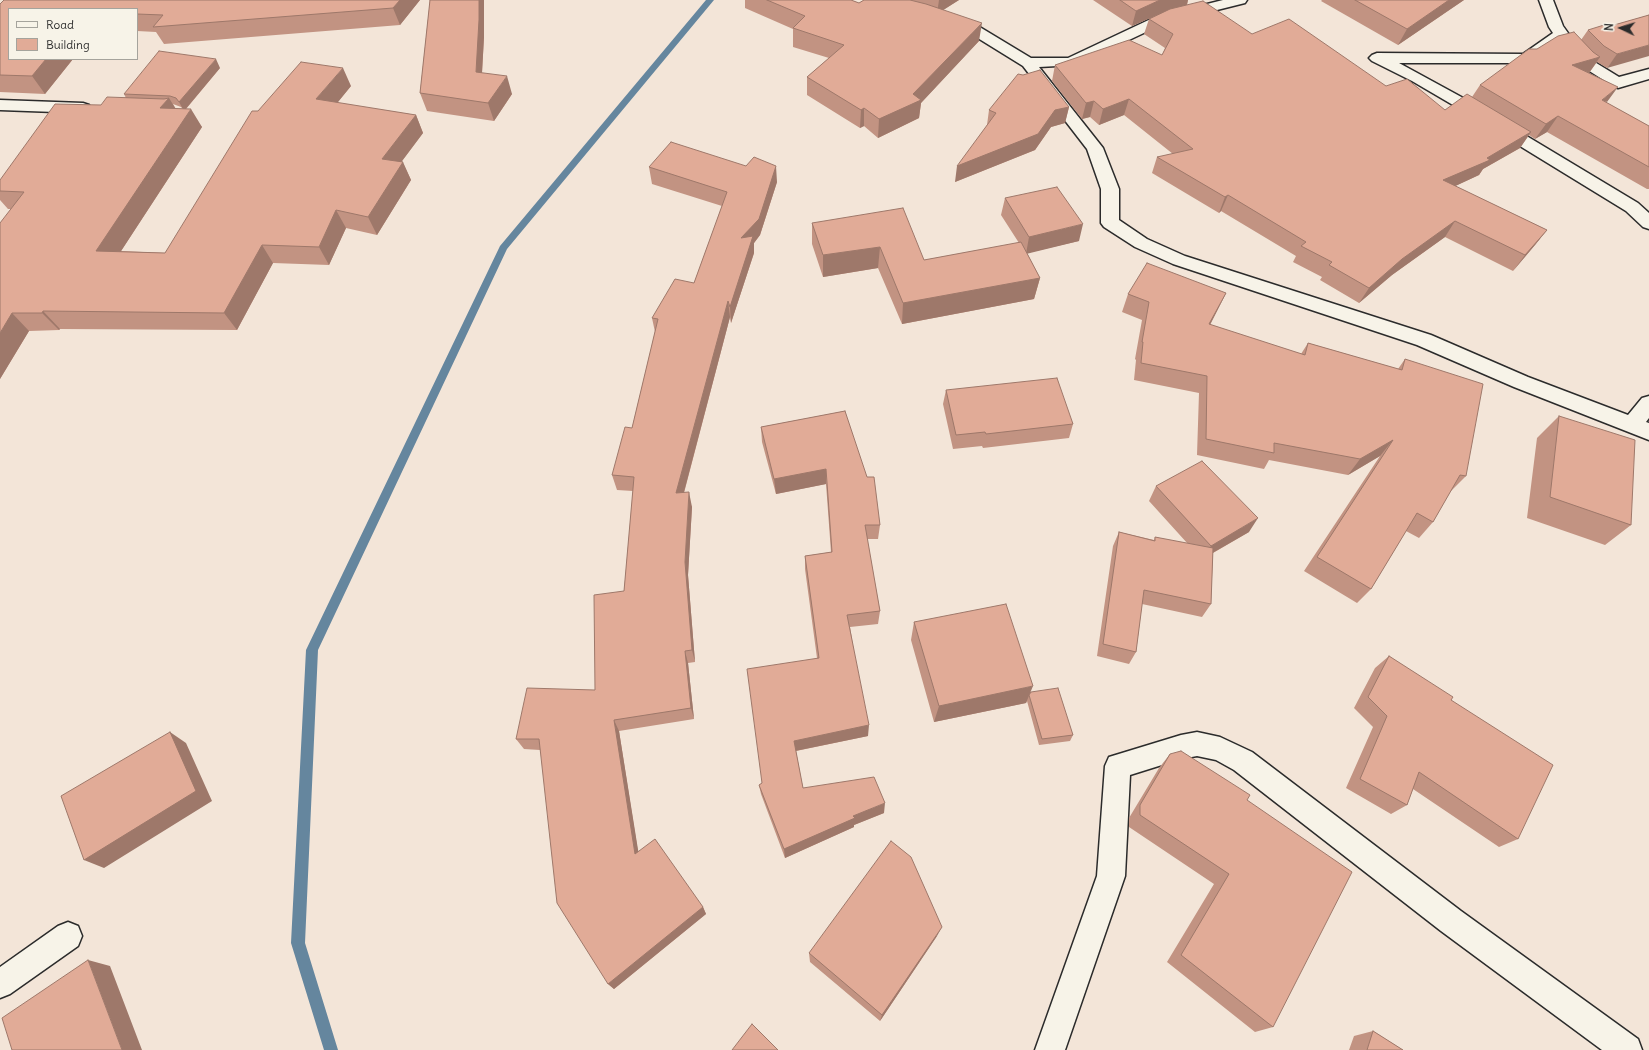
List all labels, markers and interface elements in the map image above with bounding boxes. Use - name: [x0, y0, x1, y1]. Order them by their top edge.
- legend: [8, 8, 138, 60]
- north arrow: [1601, 8, 1641, 48]
- text: Road: [46, 17, 74, 32]
- text: N: [1602, 23, 1616, 31]
- text: Building: [46, 37, 90, 52]

